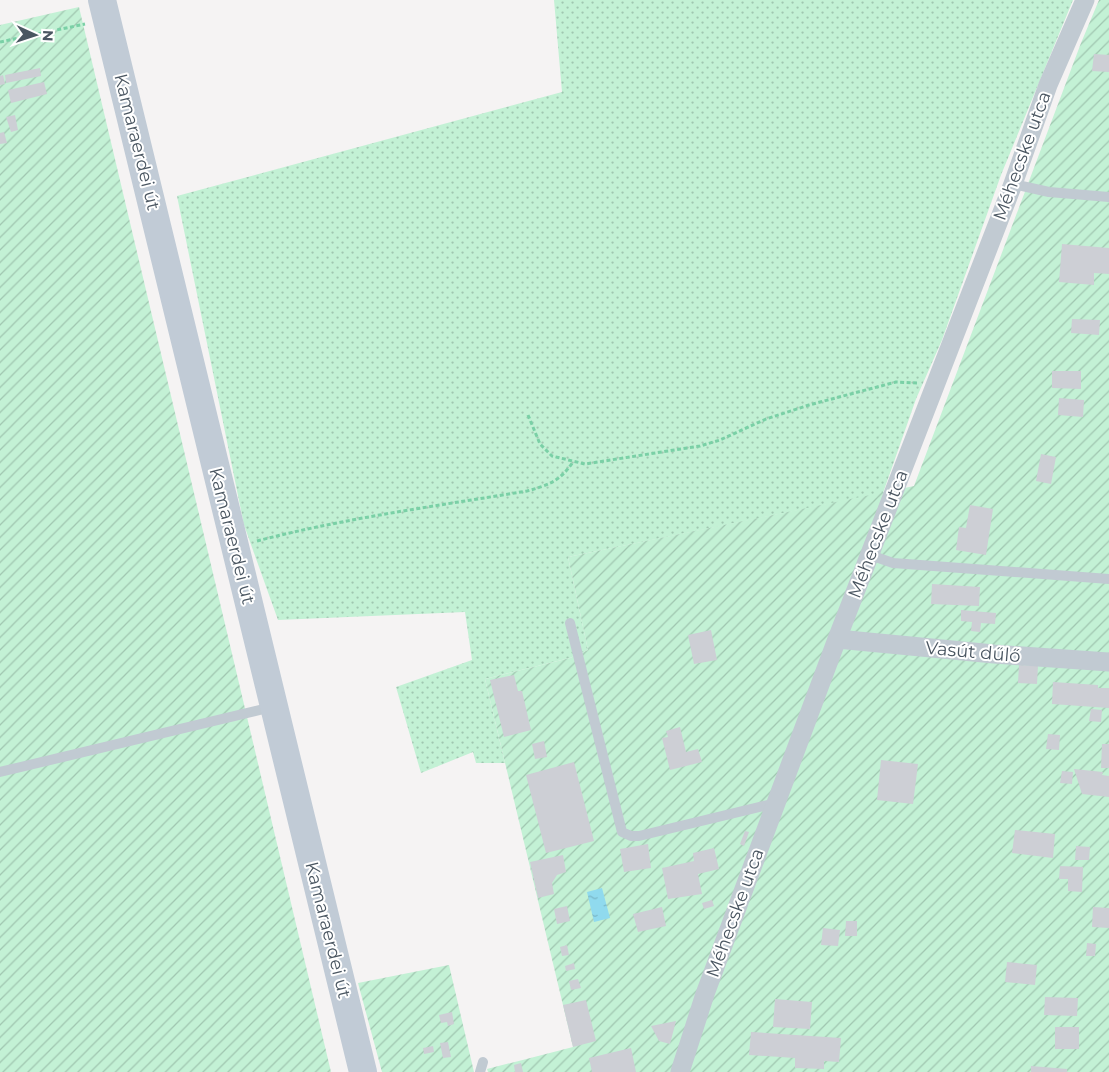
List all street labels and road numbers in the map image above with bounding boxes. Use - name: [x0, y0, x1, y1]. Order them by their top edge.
- street label: Kamaraerdei út: [109, 71, 165, 213]
- street label: Méhecske utca: [988, 88, 1056, 224]
- street label: Kamaraerdei út: [204, 465, 260, 607]
- street label: Méhecske utca: [843, 467, 913, 601]
- street label: Vasút dűlő: [924, 637, 1022, 667]
- street label: Méhecske utca: [701, 845, 769, 981]
- street label: Kamaraerdei út: [300, 859, 356, 1001]

